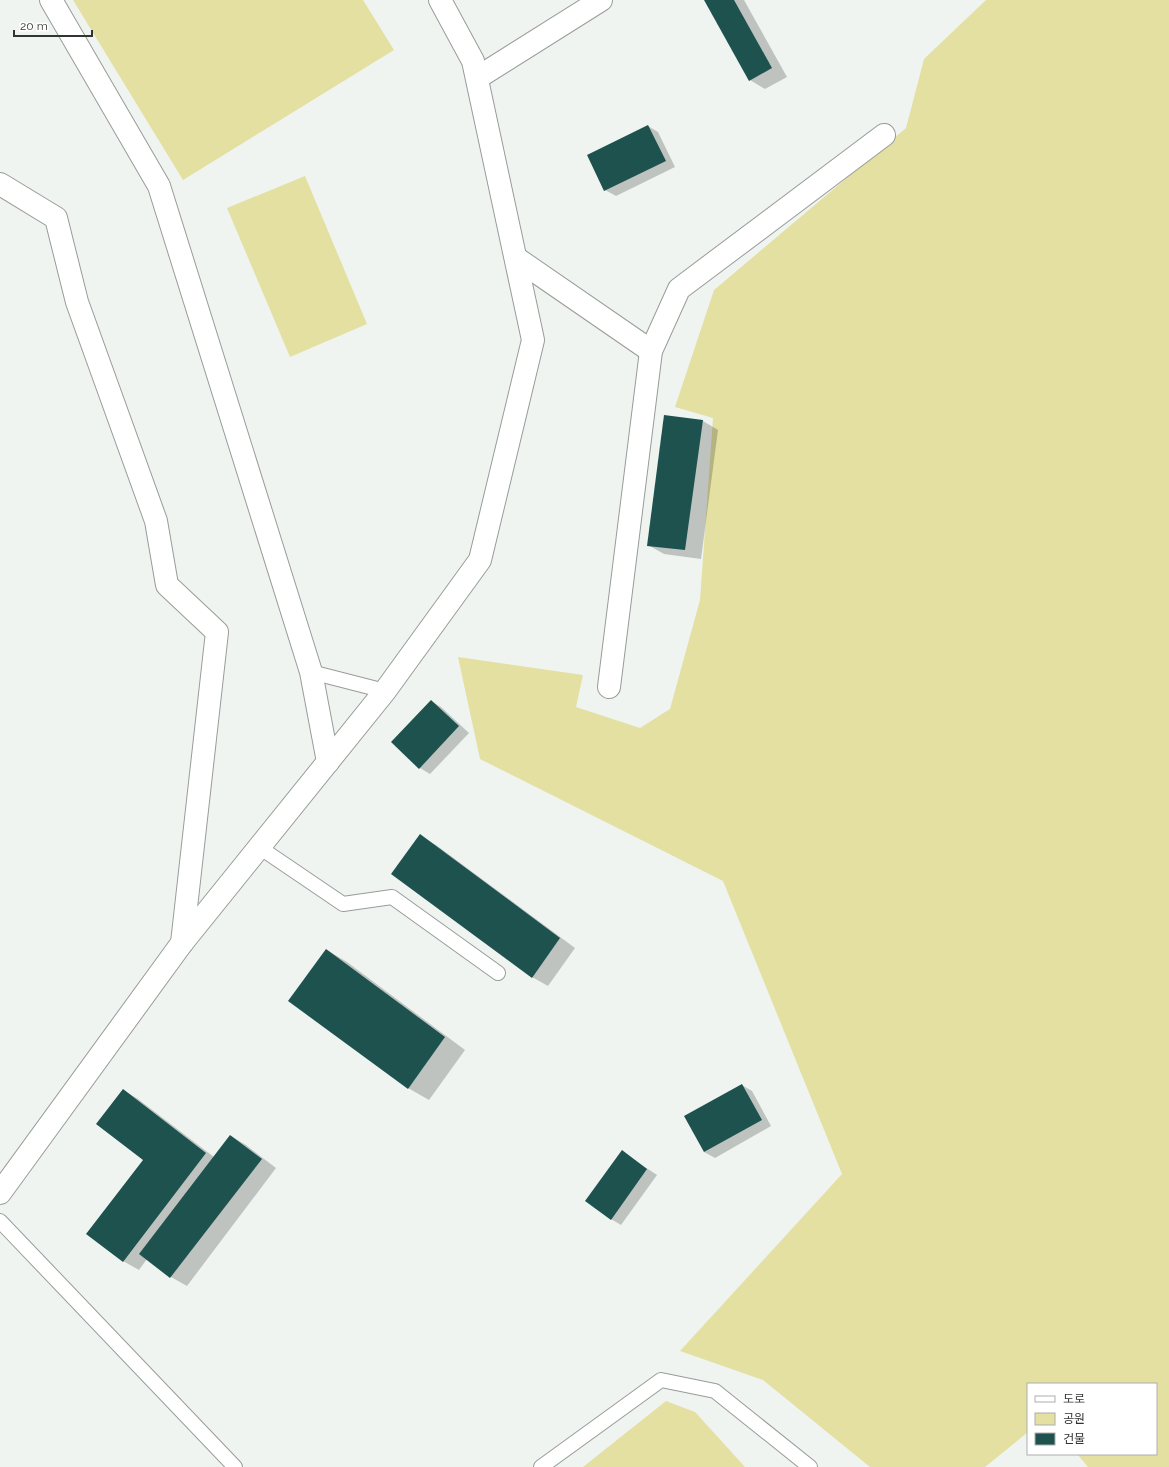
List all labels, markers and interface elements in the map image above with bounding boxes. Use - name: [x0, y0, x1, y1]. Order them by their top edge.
- scale bar: [14, 12, 92, 38]
- text: 20 m: [20, 19, 48, 33]
- legend: [1027, 1383, 1157, 1455]
- text: 도로: [1063, 1392, 1085, 1406]
- text: 공원: [1063, 1412, 1085, 1426]
- text: 건물: [1063, 1432, 1085, 1446]

